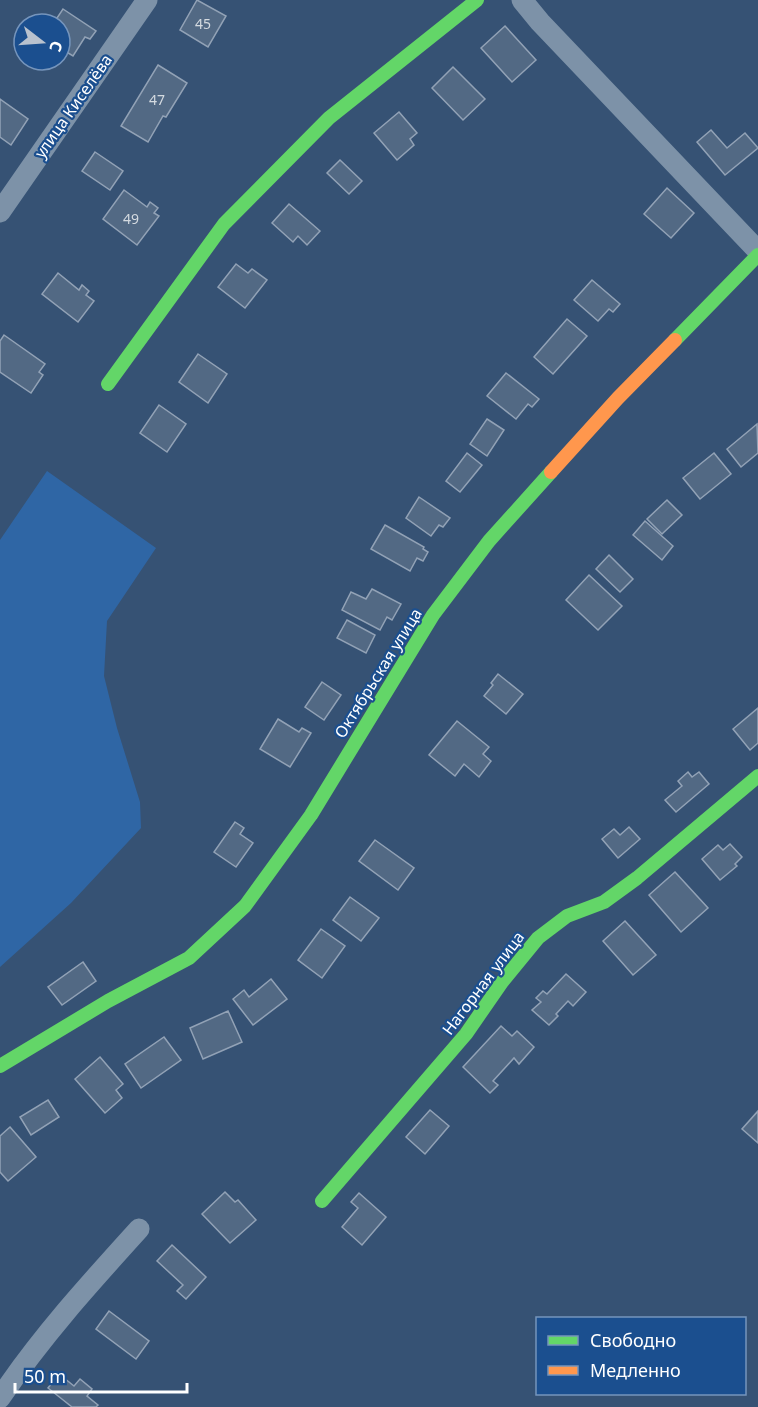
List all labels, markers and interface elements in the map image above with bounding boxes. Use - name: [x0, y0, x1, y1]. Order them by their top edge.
- north arrow: [12, 12, 72, 72]
- house number: 45: [195, 14, 211, 33]
- text: С: [44, 38, 68, 55]
- street label: улица Киселёва: [29, 50, 117, 162]
- house number: 47: [149, 90, 165, 109]
- house number: 49: [123, 209, 139, 228]
- street label: Октябрьская улица: [329, 604, 427, 742]
- street label: Нагорная улица: [437, 927, 529, 1039]
- legend: [536, 1317, 746, 1395]
- text: Свободно: [590, 1328, 676, 1352]
- scale bar: [15, 1356, 188, 1394]
- text: Медленно: [590, 1358, 681, 1382]
- text: 50 m: [24, 1364, 66, 1388]

